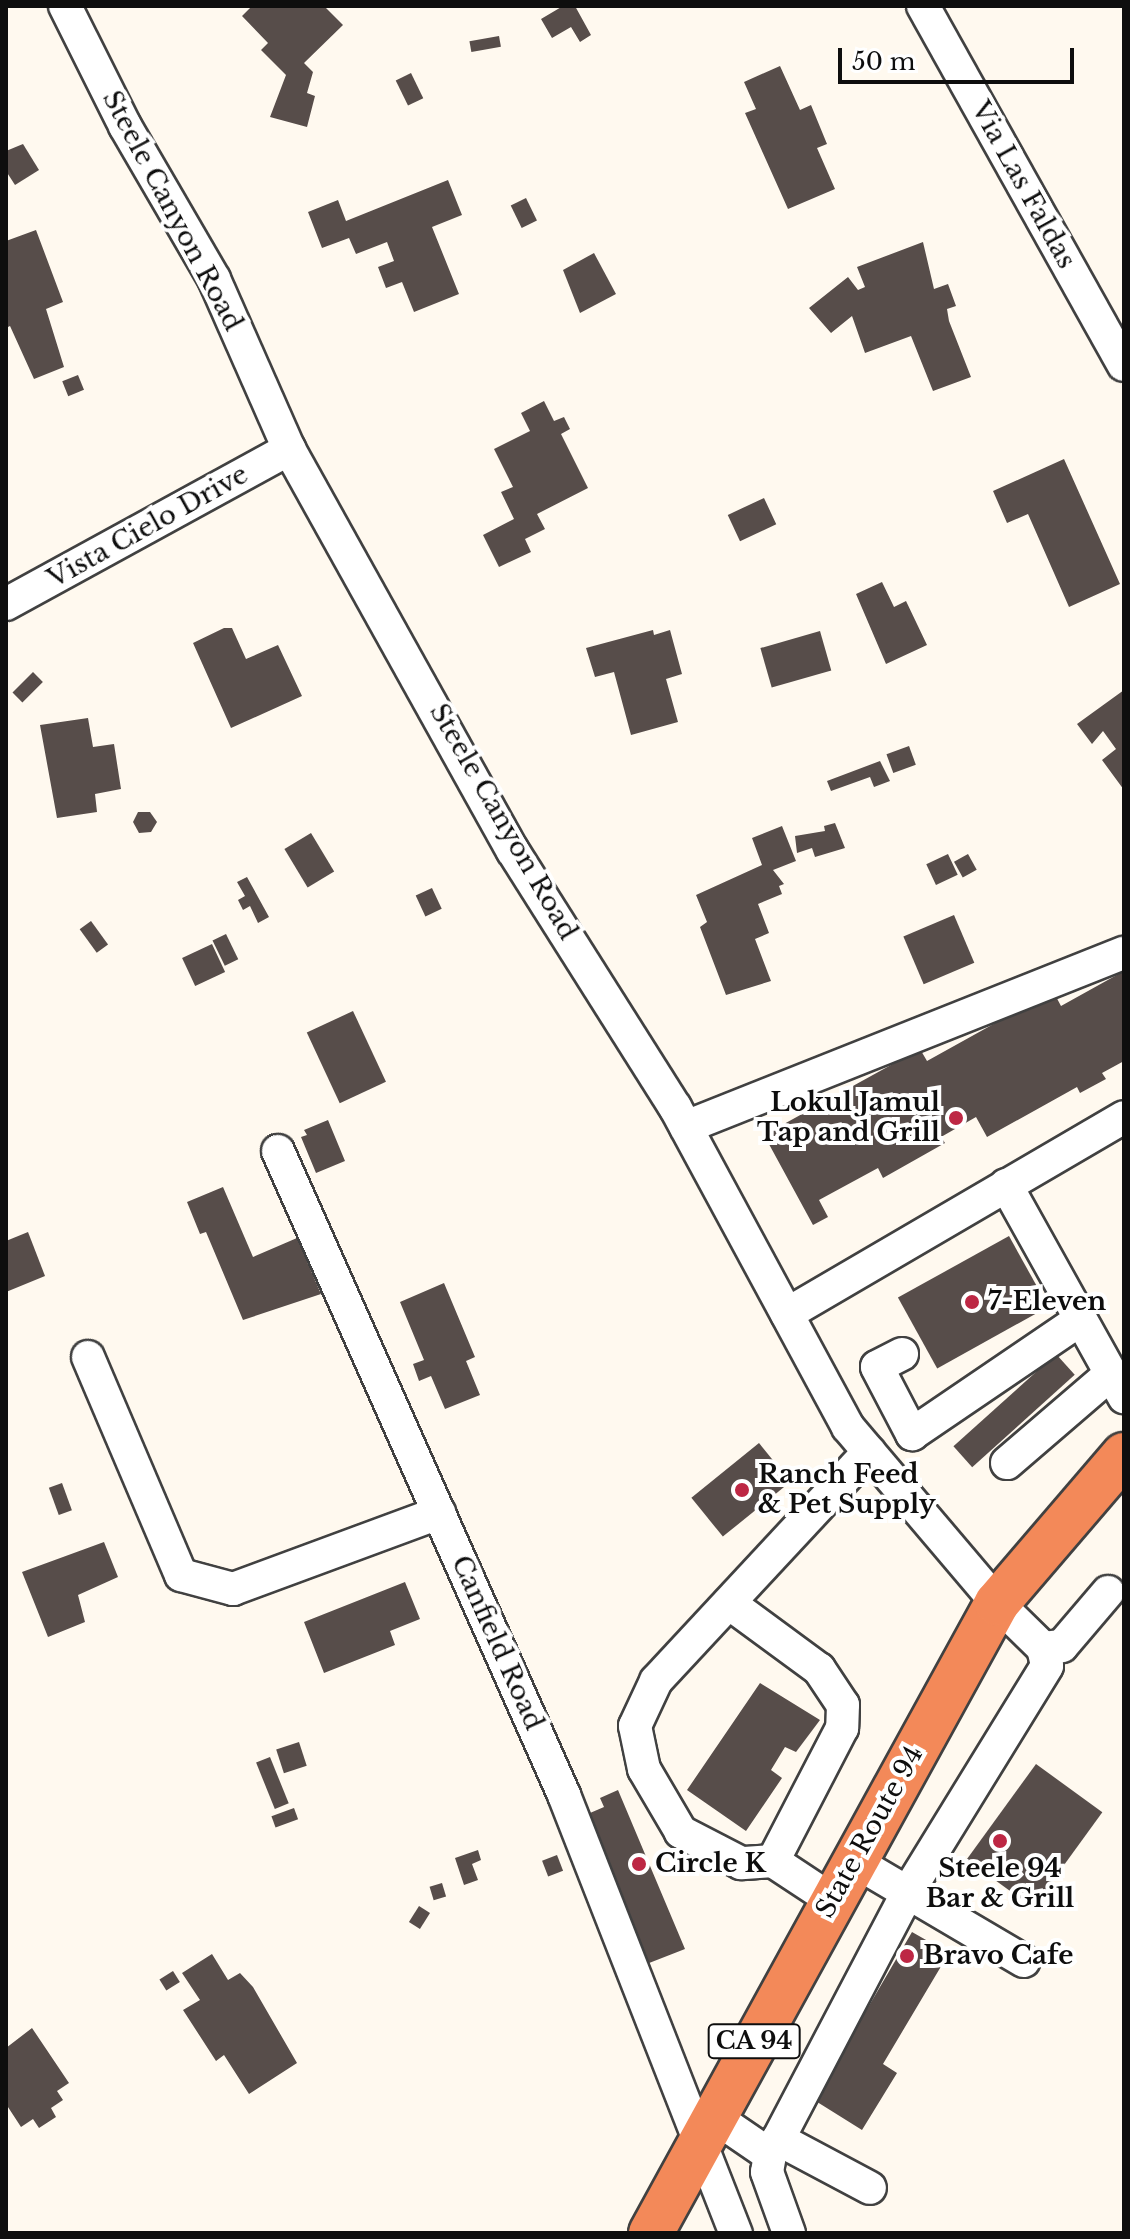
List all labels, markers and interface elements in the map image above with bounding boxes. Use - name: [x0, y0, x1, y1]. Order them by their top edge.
- scale bar: [842, 32, 1078, 82]
- text: 50 m: [852, 47, 915, 76]
- street label: Steele Canyon Road: [95, 86, 249, 336]
- street label: Via Las Faldas: [964, 96, 1082, 274]
- street label: Vista Cielo Drive: [42, 459, 254, 595]
- street label: Steele Canyon Road: [423, 698, 583, 946]
- place label: Lokul Jamul Tap and Grill: [757, 1087, 940, 1148]
- marker: Lokul Jamul Tap and Grill: [947, 1109, 965, 1127]
- place label: 7-Eleven: [988, 1286, 1106, 1318]
- marker: 7-Eleven: [963, 1293, 981, 1311]
- place label: Ranch Feed & Pet Supply: [758, 1459, 936, 1520]
- marker: Ranch Feed & Pet Supply: [733, 1481, 751, 1499]
- street label: Canfield Road: [445, 1551, 549, 1735]
- street label: State Route 94: [810, 1741, 930, 1923]
- marker: Steele 94 Bar & Grill: [991, 1832, 1009, 1850]
- place label: Circle K: [655, 1848, 766, 1880]
- place label: Steele 94 Bar & Grill: [925, 1853, 1075, 1914]
- marker: Circle K: [630, 1855, 648, 1873]
- place label: Bravo Cafe: [923, 1940, 1073, 1972]
- marker: Bravo Cafe: [898, 1947, 916, 1965]
- road number: CA 94: [706, 2021, 802, 2061]

